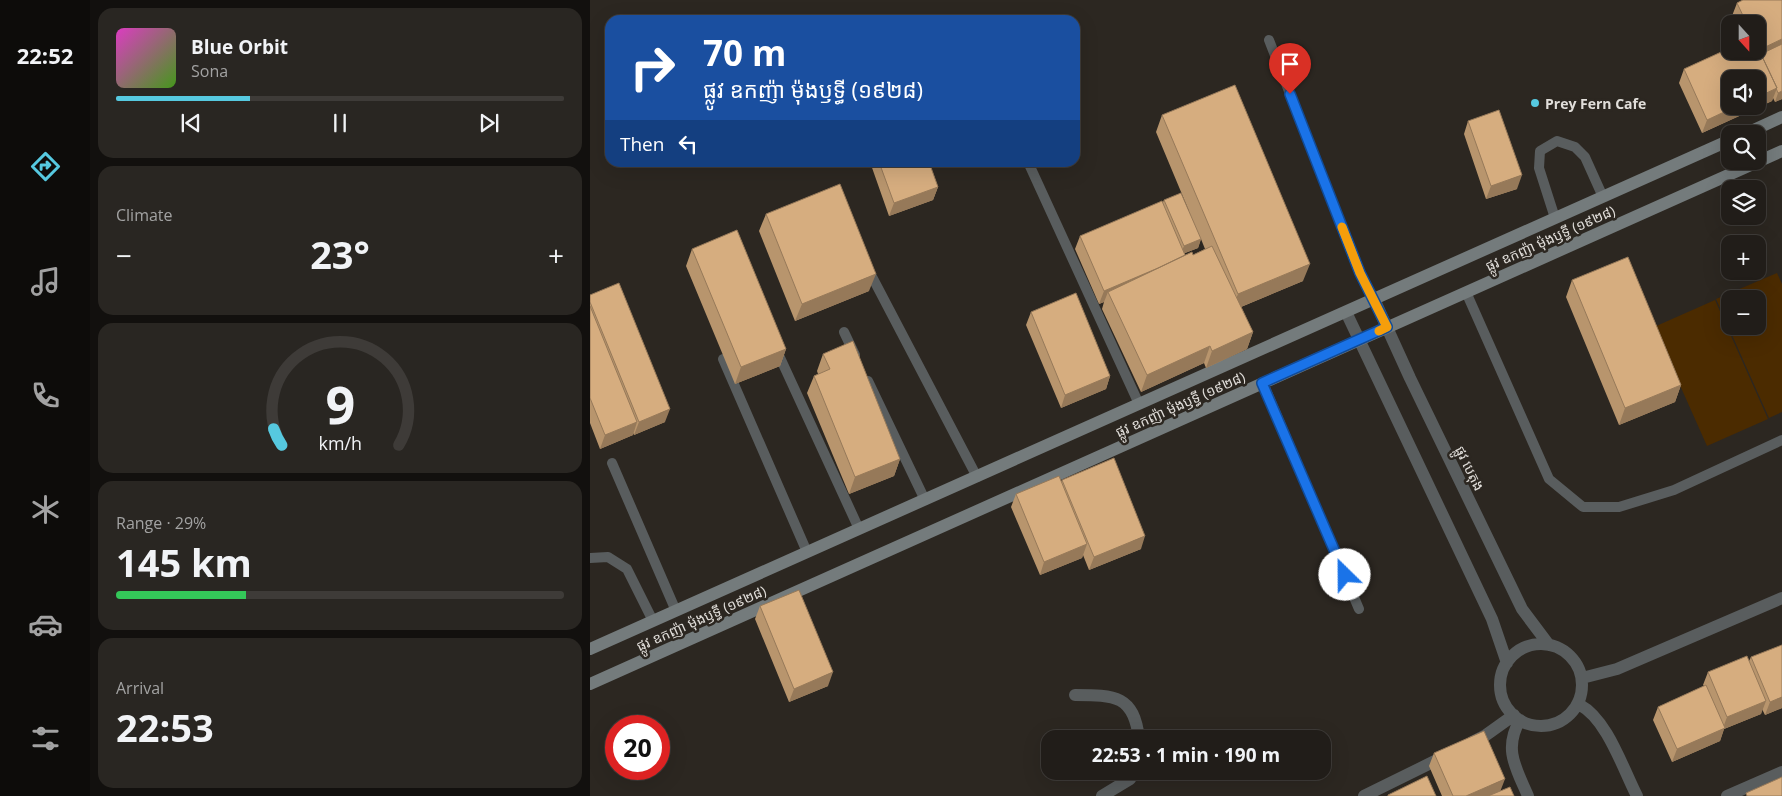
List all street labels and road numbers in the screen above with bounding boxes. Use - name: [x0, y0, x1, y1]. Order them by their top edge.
- street label: ផ្លូវ ឧកញ៉ា ម៉ុងឫទ្ធី (១៩២៨): [1482, 201, 1619, 278]
- street label: ផ្លូវ ឧកញ៉ា ម៉ុងឫទ្ធី (១៩២៨): [1112, 367, 1249, 444]
- street label: ផ្លូវ បេតុង: [1448, 442, 1489, 495]
- street label: ផ្លូវ ឧកញ៉ា ម៉ុងឫទ្ធី (១៩២៨): [633, 581, 770, 658]

